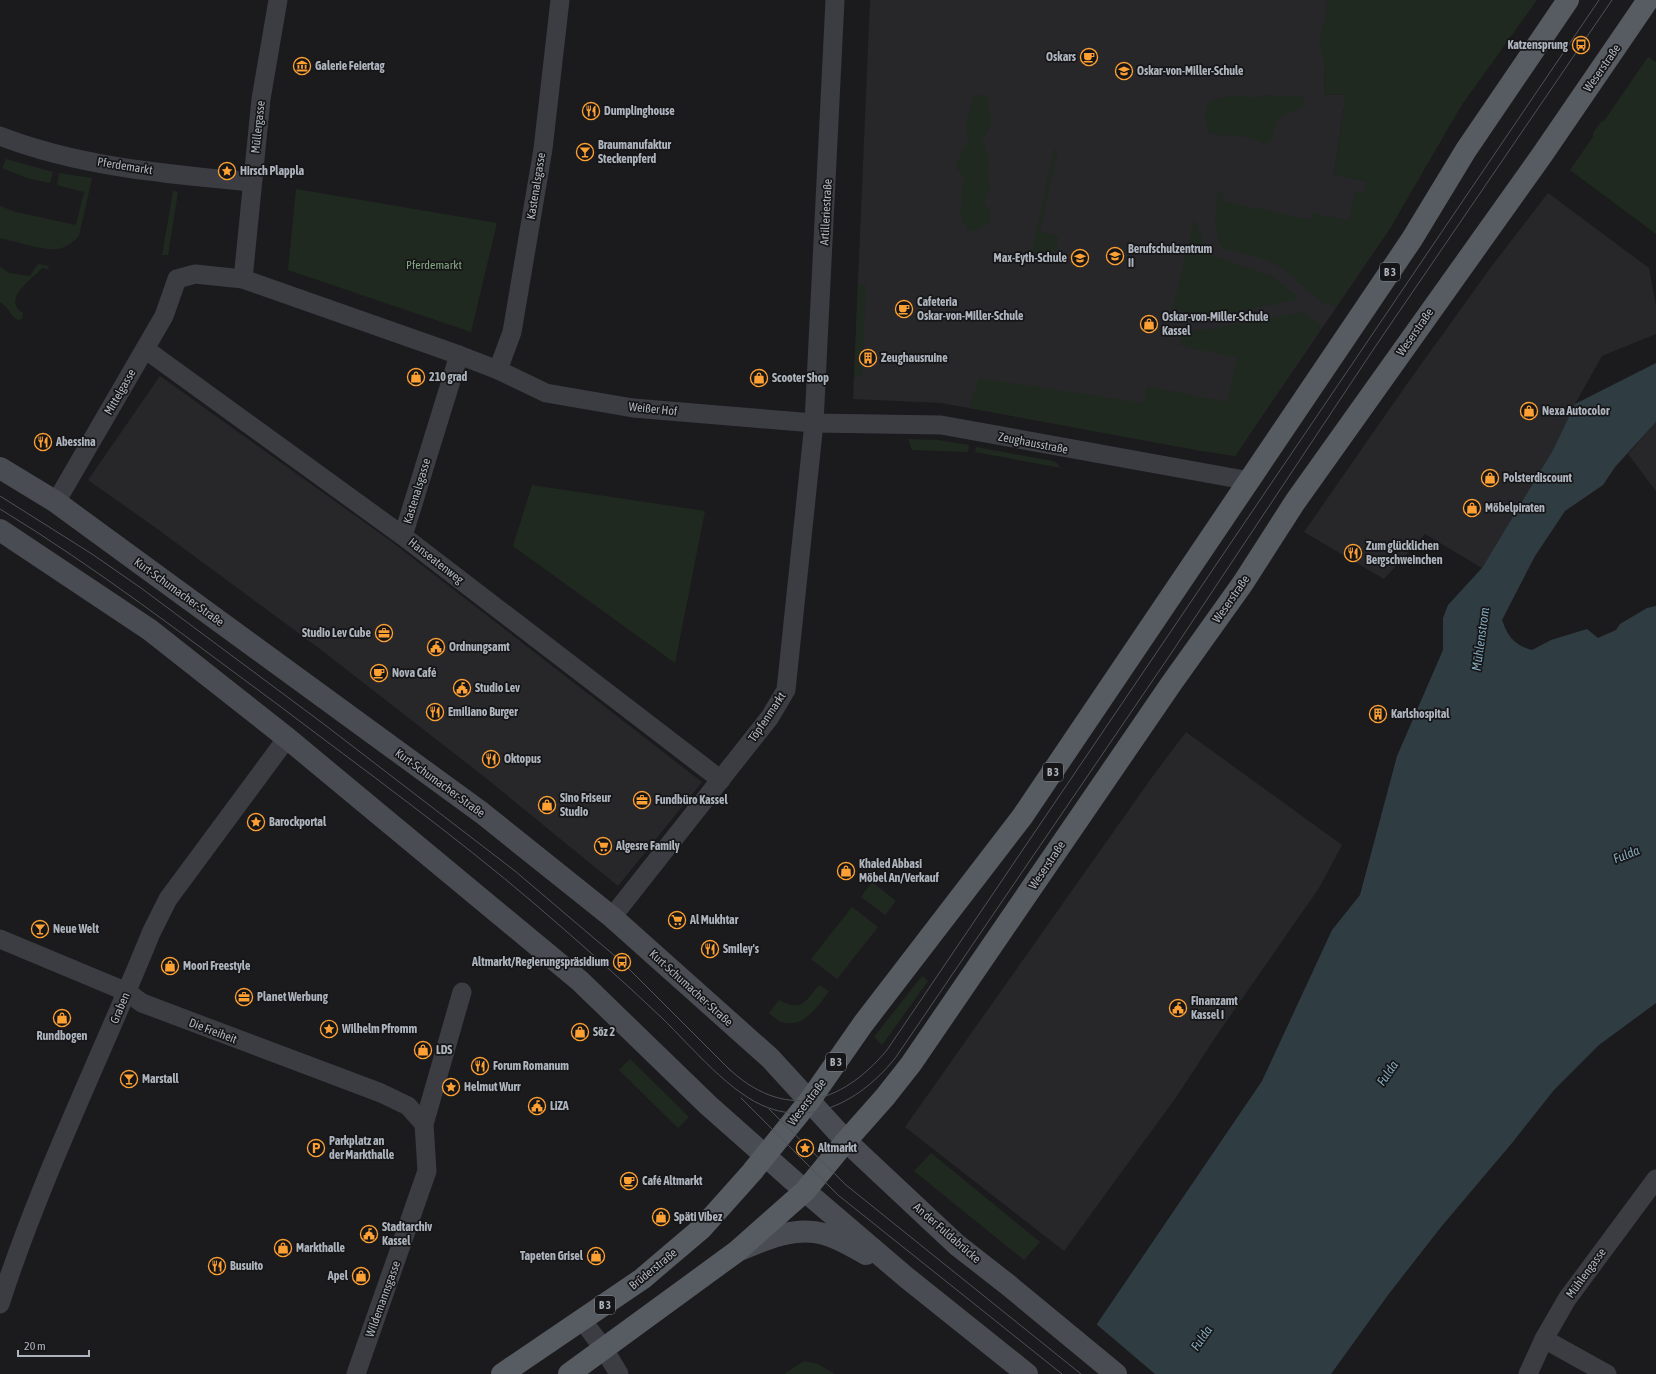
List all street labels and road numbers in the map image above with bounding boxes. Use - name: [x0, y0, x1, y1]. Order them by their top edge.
- street label: Weserstraße: [1581, 42, 1623, 94]
- street label: Müllergasse: [248, 100, 268, 154]
- street label: Kastenalsgasse: [524, 152, 548, 220]
- street label: Pferdemarkt: [96, 155, 154, 177]
- street label: Artilleriestraße: [817, 178, 835, 246]
- road number: B 3: [1380, 263, 1400, 281]
- street label: Weserstraße: [1394, 306, 1436, 358]
- street label: Mittelgasse: [101, 367, 139, 417]
- street label: Weißer Hof: [628, 399, 679, 419]
- street label: Zeughausstraße: [997, 429, 1069, 457]
- street label: Kastenalsgasse: [400, 457, 434, 525]
- street label: Hanseatenweg: [406, 535, 467, 587]
- street label: Kurt-Schumacher-Straße: [131, 555, 227, 629]
- street label: Weserstraße: [1210, 573, 1252, 625]
- street label: Töpfenmarkt: [745, 689, 789, 745]
- street label: Kurt-Schumacher-Straße: [392, 746, 488, 820]
- road number: B 3: [1043, 763, 1063, 781]
- street label: Weserstraße: [1026, 838, 1068, 892]
- street label: Kurt-Schumacher-Straße: [646, 947, 736, 1029]
- street label: Graben: [107, 990, 133, 1026]
- street label: Die Freiheit: [187, 1015, 240, 1047]
- road number: B 3: [826, 1053, 846, 1071]
- street label: Weserstraße: [785, 1076, 829, 1128]
- street label: An der Fuldabrücke: [911, 1200, 983, 1266]
- street label: Mühlengasse: [1563, 1245, 1609, 1301]
- street label: Brüderstraße: [626, 1246, 680, 1292]
- street label: Wildemannsgasse: [363, 1259, 403, 1339]
- road number: B 3: [595, 1296, 615, 1314]

